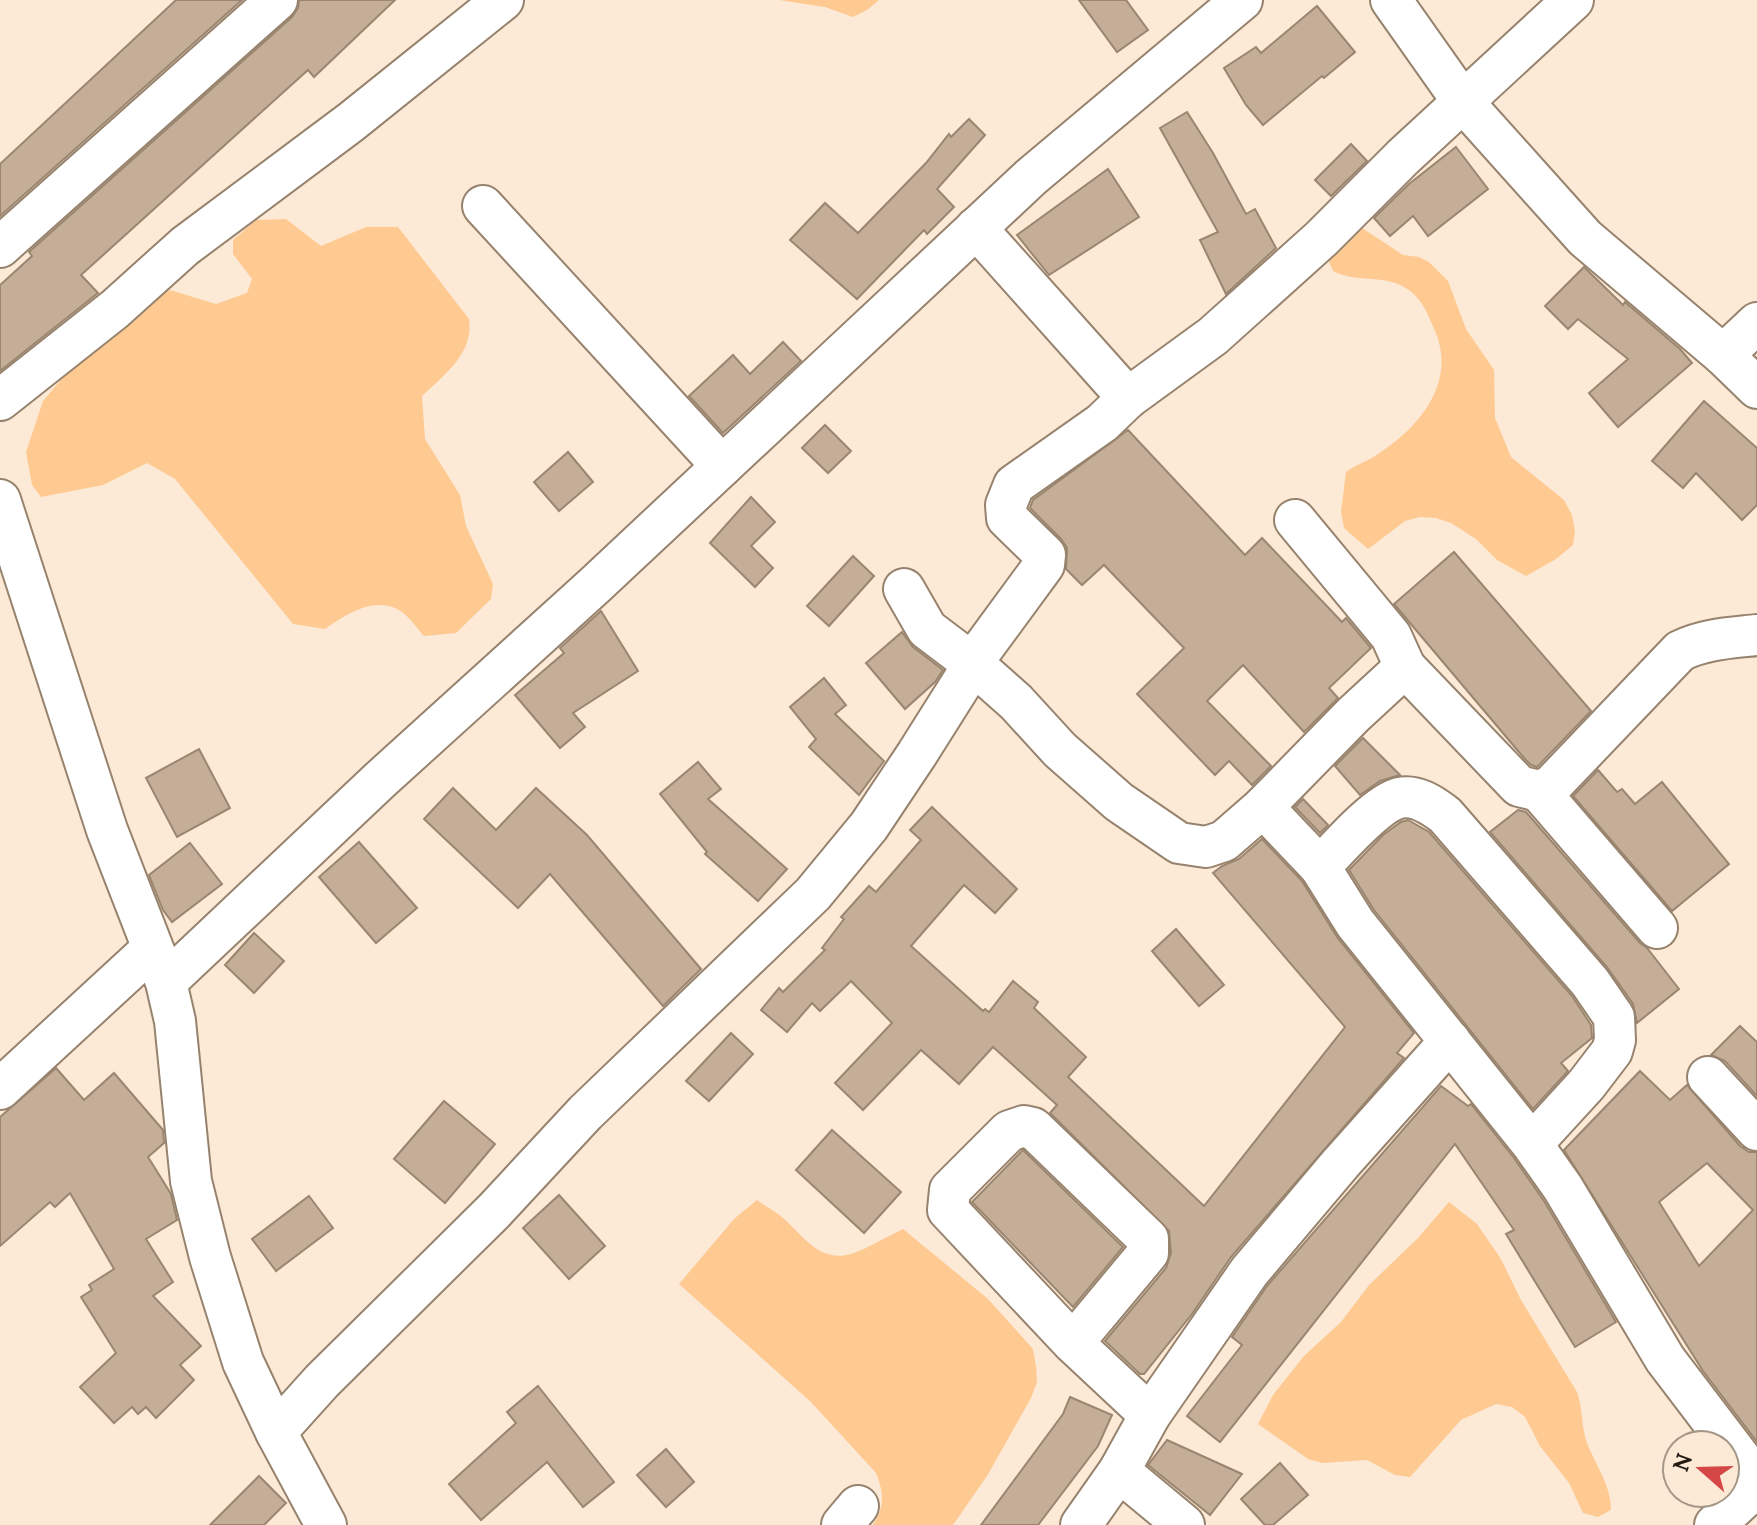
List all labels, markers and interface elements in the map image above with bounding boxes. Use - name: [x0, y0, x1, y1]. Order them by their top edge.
- north arrow: [1661, 1429, 1741, 1509]
- text: N: [1666, 1449, 1698, 1475]

